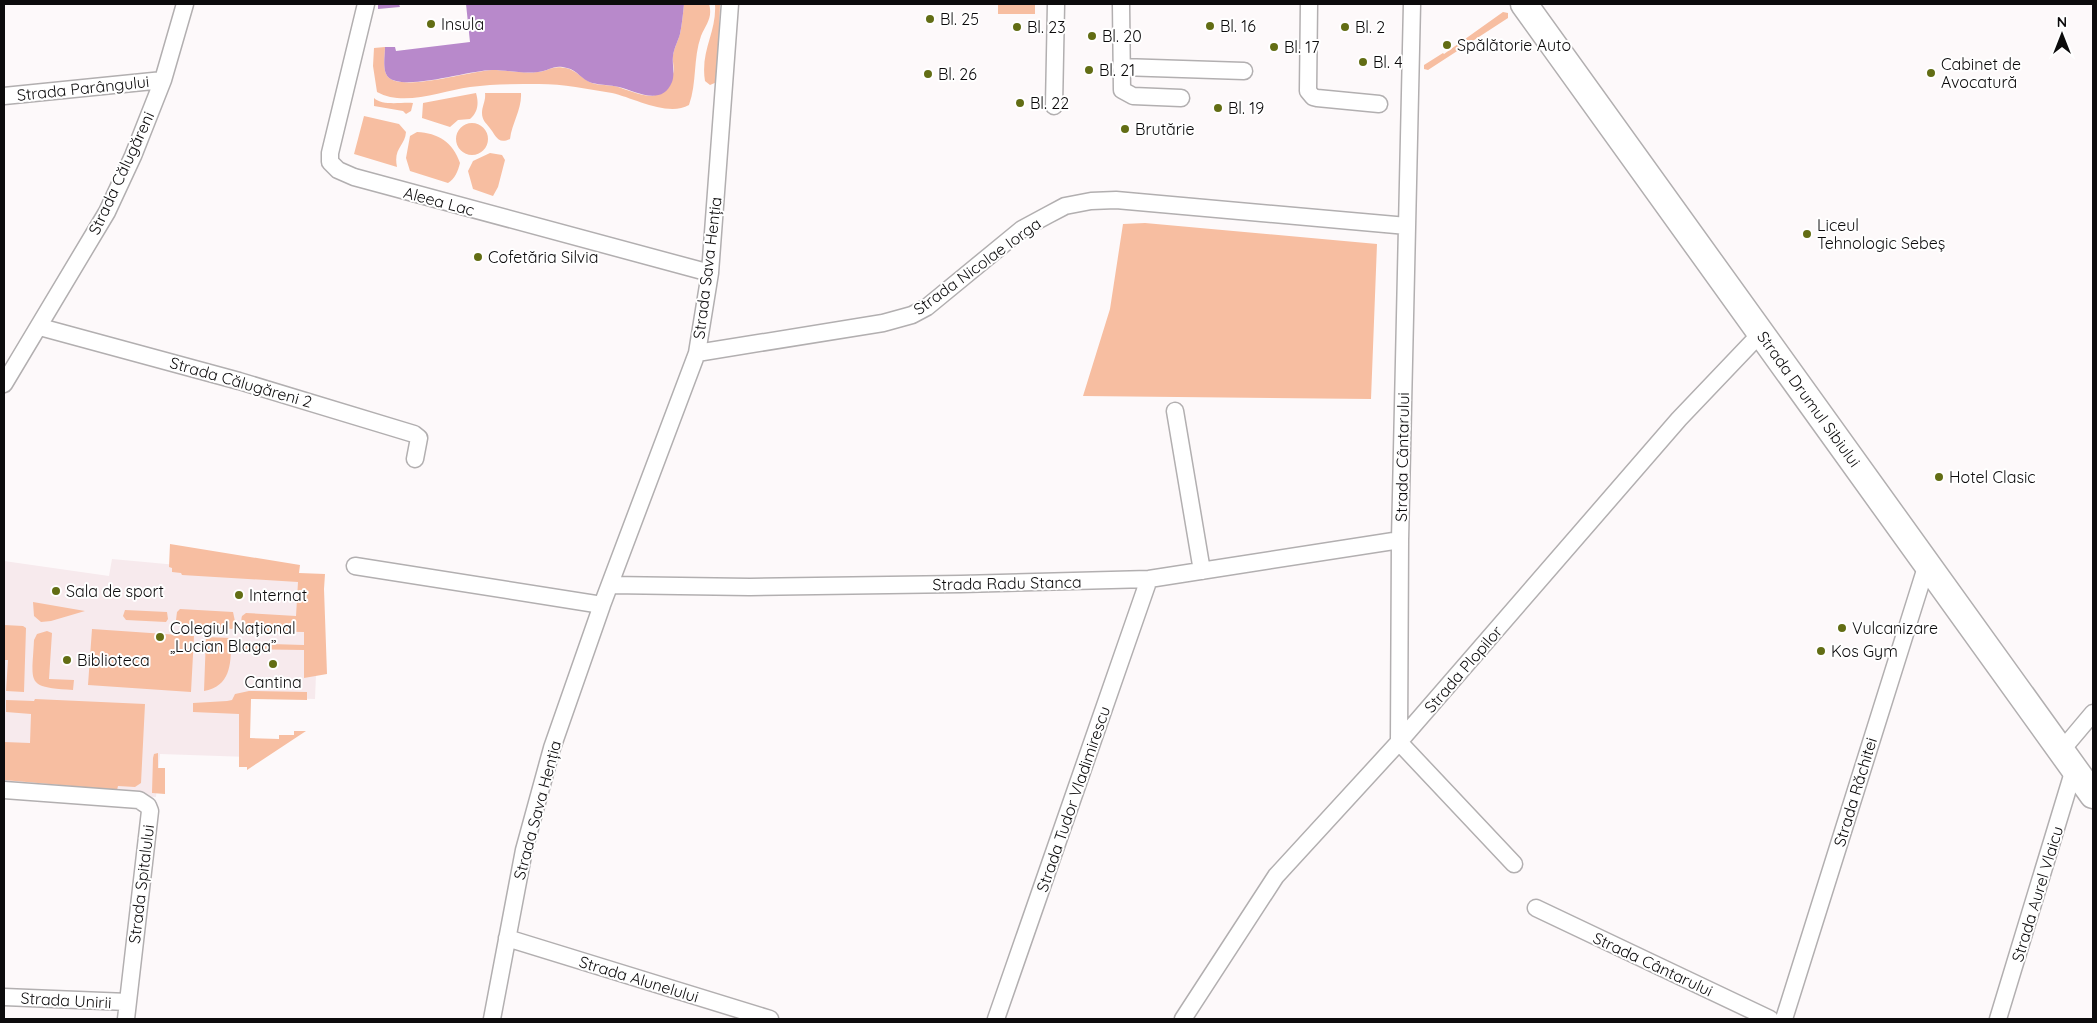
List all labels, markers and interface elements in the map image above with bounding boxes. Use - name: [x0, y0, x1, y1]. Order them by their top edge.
- place label: Bl. 25: [940, 9, 979, 29]
- north arrow: [2037, 10, 2087, 60]
- marker: Bl. 25: [924, 13, 936, 25]
- text: N: [2057, 13, 2067, 31]
- place label: Insula: [441, 14, 484, 34]
- place label: Bl. 16: [1220, 16, 1256, 36]
- place label: Bl. 23: [1027, 17, 1066, 37]
- place label: Bl. 2: [1355, 17, 1385, 37]
- marker: Insula: [425, 18, 437, 30]
- marker: Bl. 16: [1204, 20, 1216, 32]
- marker: Bl. 23: [1011, 21, 1023, 33]
- marker: Bl. 2: [1339, 21, 1351, 33]
- place label: Bl. 20: [1102, 26, 1142, 46]
- marker: Bl. 20: [1086, 30, 1098, 42]
- place label: Spălătorie Auto: [1457, 35, 1571, 55]
- place label: Bl. 17: [1284, 37, 1319, 57]
- marker: Spălătorie Auto: [1441, 39, 1453, 51]
- marker: Bl. 17: [1268, 41, 1280, 53]
- place label: Bl. 4: [1373, 52, 1403, 72]
- place label: Cabinet de Avocatură: [1941, 54, 2021, 92]
- marker: Bl. 4: [1357, 56, 1369, 68]
- place label: Bl. 21: [1099, 60, 1135, 80]
- place label: Bl. 26: [938, 64, 977, 84]
- marker: Bl. 21: [1083, 64, 1095, 76]
- marker: Cabinet de Avocatură: [1925, 67, 1937, 79]
- marker: Bl. 26: [922, 68, 934, 80]
- street label: Strada Parângului: [16, 71, 150, 105]
- place label: Bl. 22: [1030, 93, 1069, 113]
- marker: Bl. 22: [1014, 97, 1026, 109]
- place label: Bl. 19: [1228, 98, 1264, 118]
- marker: Bl. 19: [1212, 102, 1224, 114]
- street label: Strada Călugăreni: [84, 108, 158, 238]
- place label: Brutărie: [1135, 119, 1194, 139]
- marker: Brutărie: [1119, 123, 1131, 135]
- street label: Aleea Lac: [401, 182, 477, 220]
- street label: Strada Sava Henția: [688, 196, 726, 340]
- street label: Strada Nicolae Iorga: [909, 213, 1045, 319]
- place label: Liceul Tehnologic Sebeș: [1817, 215, 1945, 253]
- marker: Liceul Tehnologic Sebeș: [1801, 228, 1813, 240]
- place label: Cofetăria Silvia: [488, 247, 598, 267]
- marker: Cofetăria Silvia: [472, 251, 484, 263]
- street label: Strada Drumul Sibiului: [1753, 327, 1865, 471]
- street label: Strada Călugăreni 2: [168, 352, 314, 412]
- street label: Strada Cântarului: [1391, 392, 1413, 522]
- place label: Hotel Clasic: [1949, 467, 2036, 487]
- marker: Hotel Clasic: [1933, 471, 1945, 483]
- street label: Strada Radu Stanca: [932, 572, 1082, 594]
- place label: Sala de sport: [66, 581, 164, 601]
- marker: Sala de sport: [50, 585, 62, 597]
- place label: Internat: [249, 585, 307, 605]
- marker: Internat: [233, 589, 245, 601]
- place label: Colegiul Național „Lucian Blaga”: [170, 618, 296, 656]
- place label: Vulcanizare: [1852, 618, 1938, 638]
- street label: Strada Plopilor: [1420, 621, 1506, 717]
- marker: Vulcanizare: [1836, 622, 1848, 634]
- marker: Colegiul Național „Lucian Blaga”: [154, 631, 166, 643]
- place label: Kos Gym: [1831, 641, 1898, 661]
- marker: Kos Gym: [1815, 645, 1827, 657]
- place label: Biblioteca: [77, 650, 150, 670]
- marker: Biblioteca: [61, 654, 73, 666]
- marker: Cantina: [267, 658, 279, 670]
- place label: Cantina: [244, 672, 302, 692]
- street label: Strada Tudor Vladimirescu: [1032, 703, 1114, 895]
- street label: Strada Răchitei: [1829, 735, 1881, 849]
- street label: Strada Sava Henția: [509, 738, 565, 882]
- street label: Strada Spitalului: [124, 823, 158, 945]
- street label: Strada Aurel Vlaicu: [2007, 824, 2067, 964]
- street label: Strada Cântarului: [1590, 928, 1716, 1000]
- street label: Strada Alunelului: [577, 951, 701, 1007]
- street label: Strada Unirii: [20, 988, 112, 1012]

